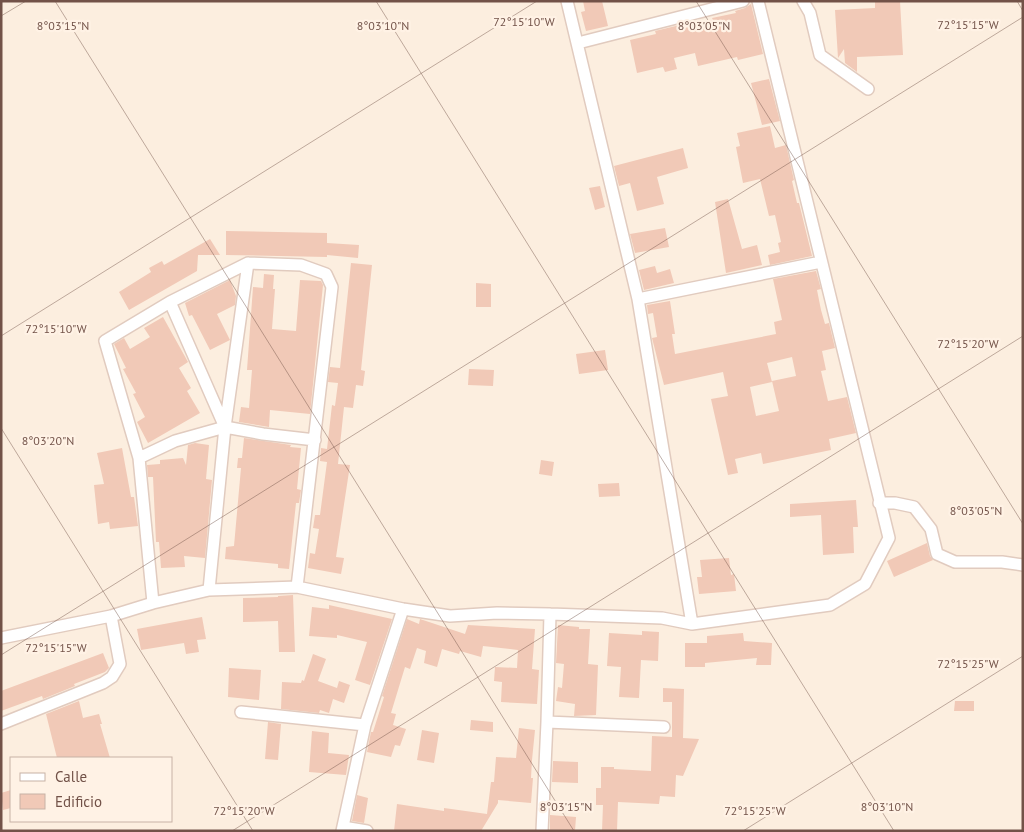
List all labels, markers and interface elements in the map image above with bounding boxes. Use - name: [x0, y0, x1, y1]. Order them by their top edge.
- text: 72°15'10"W: [493, 14, 555, 29]
- text: 72°15'15"W: [937, 17, 999, 32]
- text: 8°03'15"N: [37, 18, 89, 33]
- text: 8°03'10"N: [357, 18, 409, 33]
- text: 8°03'05"N: [678, 18, 730, 33]
- text: 72°15'10"W: [25, 321, 87, 336]
- text: 72°15'20"W: [937, 336, 999, 351]
- text: 8°03'20"N: [22, 433, 74, 448]
- text: 8°03'05"N: [950, 503, 1002, 518]
- text: 72°15'15"W: [25, 640, 87, 655]
- text: 72°15'25"W: [937, 656, 999, 671]
- legend: [10, 757, 172, 822]
- text: Calle: [55, 767, 87, 786]
- text: Edificio: [55, 792, 102, 811]
- text: 8°03'15"N: [540, 799, 592, 814]
- text: 8°03'10"N: [861, 799, 913, 814]
- text: 72°15'20"W: [213, 803, 275, 818]
- text: 72°15'25"W: [724, 803, 786, 818]

